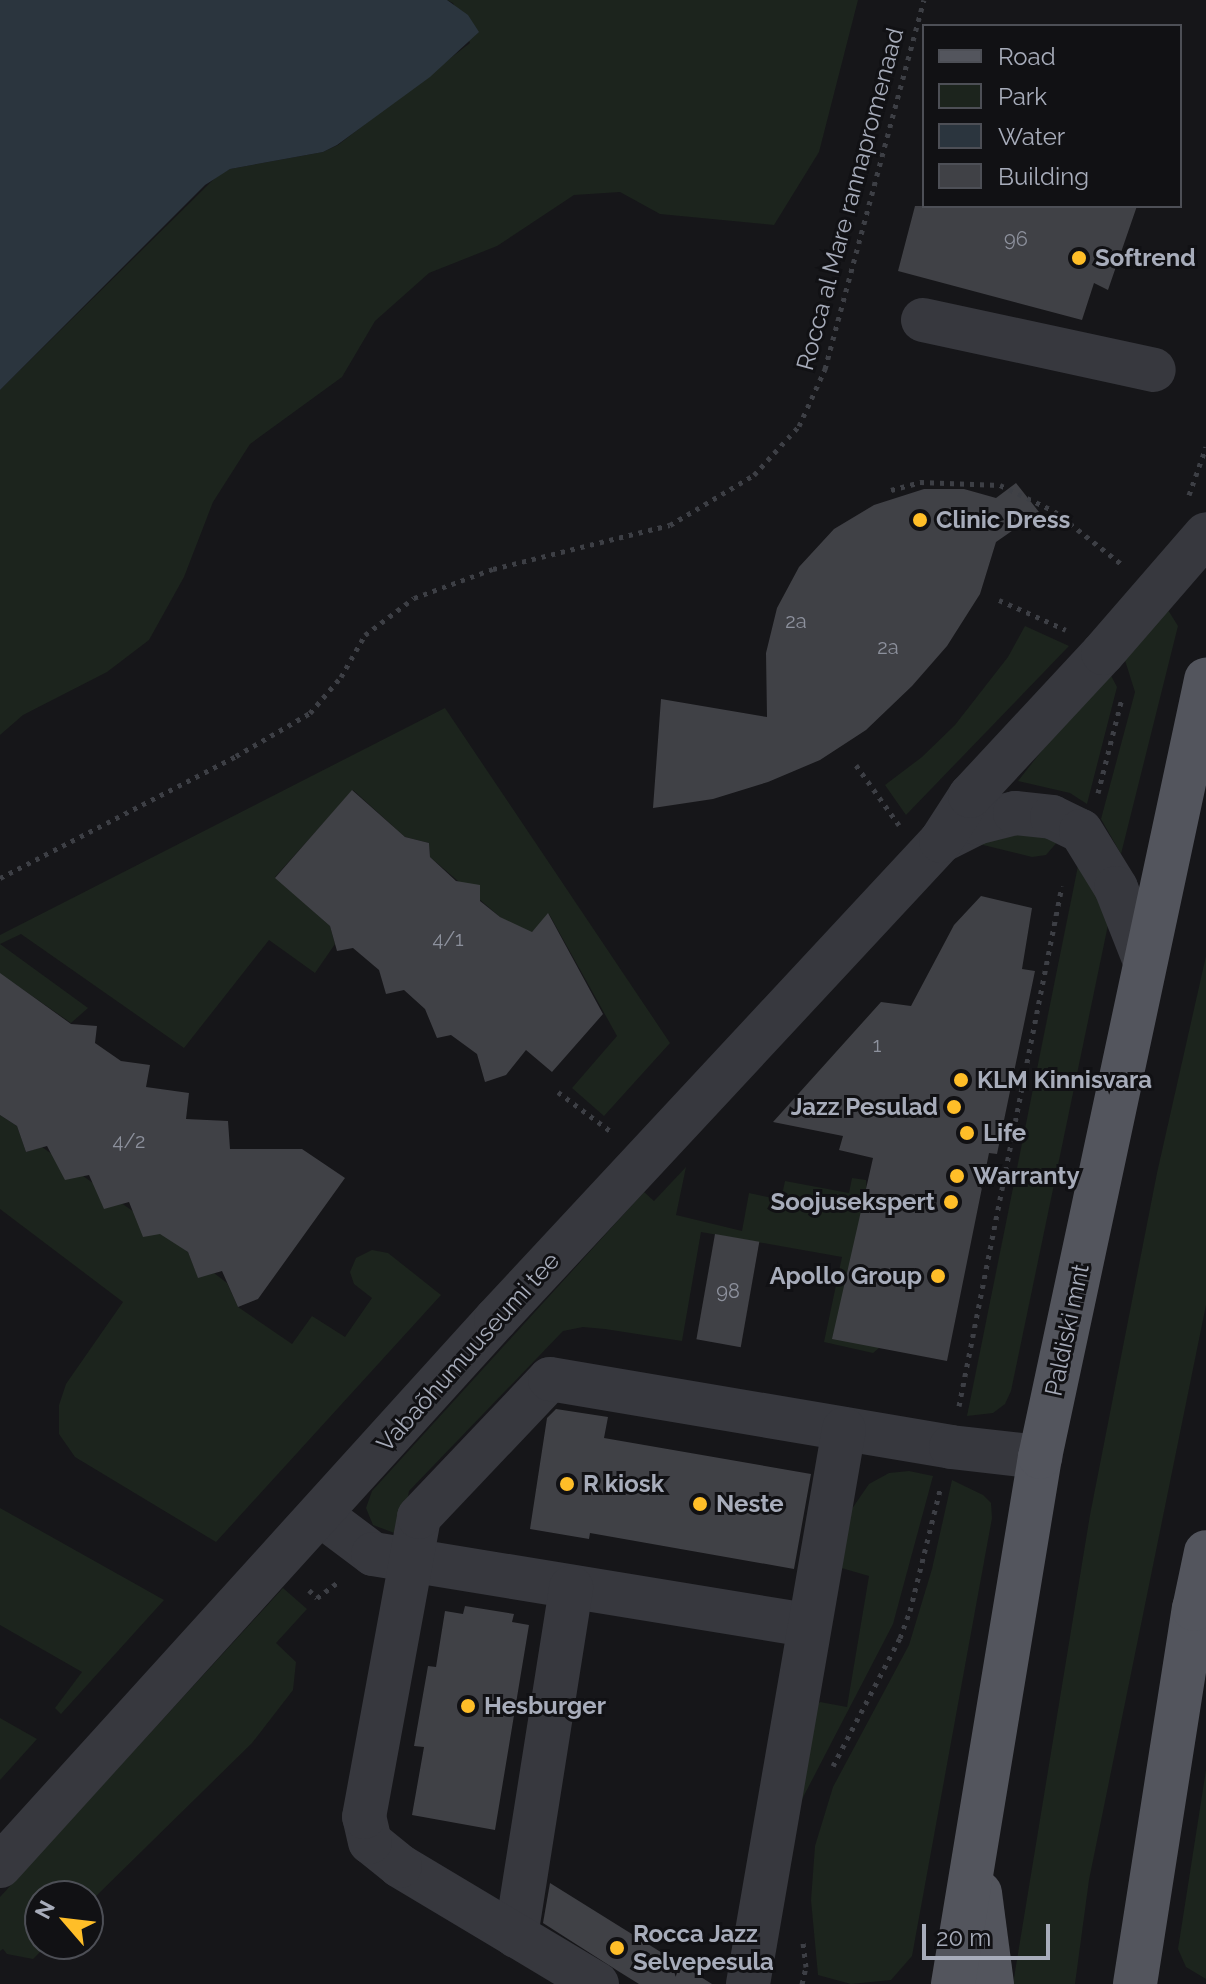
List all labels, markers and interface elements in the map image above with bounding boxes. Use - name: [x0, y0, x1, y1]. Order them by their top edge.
- street label: Rocca al Mare rannapromenaad: [790, 24, 910, 374]
- legend: [922, 24, 1182, 208]
- text: Road: [998, 42, 1056, 71]
- text: Park: [998, 82, 1047, 111]
- text: Water: [998, 122, 1065, 151]
- text: Building: [998, 162, 1089, 191]
- house number: 96: [1004, 227, 1028, 251]
- place label: Softrend: [1095, 244, 1196, 272]
- marker: Softrend: [1070, 249, 1088, 267]
- place label: Clinic Dress: [936, 506, 1070, 534]
- marker: Clinic Dress: [911, 511, 929, 529]
- house number: 2a: [785, 609, 807, 633]
- house number: 2a: [877, 635, 899, 659]
- house number: 4/1: [432, 927, 464, 951]
- house number: 1: [873, 1033, 881, 1057]
- place label: KLM Kinnisvara: [977, 1066, 1152, 1094]
- marker: KLM Kinnisvara: [952, 1071, 970, 1089]
- place label: Jazz Pesulad: [791, 1093, 938, 1121]
- marker: Jazz Pesulad: [945, 1098, 963, 1116]
- place label: Life: [983, 1119, 1026, 1147]
- marker: Life: [958, 1124, 976, 1142]
- house number: 4/2: [113, 1129, 145, 1153]
- place label: Warranty: [973, 1162, 1080, 1190]
- marker: Warranty: [948, 1167, 966, 1185]
- place label: Soojusekspert: [771, 1188, 935, 1216]
- marker: Soojusekspert: [942, 1193, 960, 1211]
- street label: Vabaõhumuuseumi tee: [371, 1246, 565, 1458]
- street label: Paldiski mnt: [1039, 1261, 1095, 1399]
- place label: Apollo Group: [769, 1262, 922, 1290]
- marker: Apollo Group: [929, 1267, 947, 1285]
- house number: 98: [716, 1279, 740, 1303]
- place label: R kiosk: [583, 1470, 664, 1498]
- marker: R kiosk: [558, 1475, 576, 1493]
- place label: Neste: [716, 1490, 784, 1518]
- marker: Neste: [691, 1495, 709, 1513]
- place label: Hesburger: [484, 1692, 606, 1720]
- marker: Hesburger: [459, 1697, 477, 1715]
- north arrow: [24, 1880, 104, 1960]
- text: N: [29, 1896, 60, 1923]
- scale bar: [926, 1908, 1054, 1958]
- place label: Rocca Jazz Selvepesula: [633, 1920, 774, 1976]
- text: 20 m: [936, 1923, 991, 1952]
- marker: Rocca Jazz Selvepesula: [608, 1939, 626, 1957]

